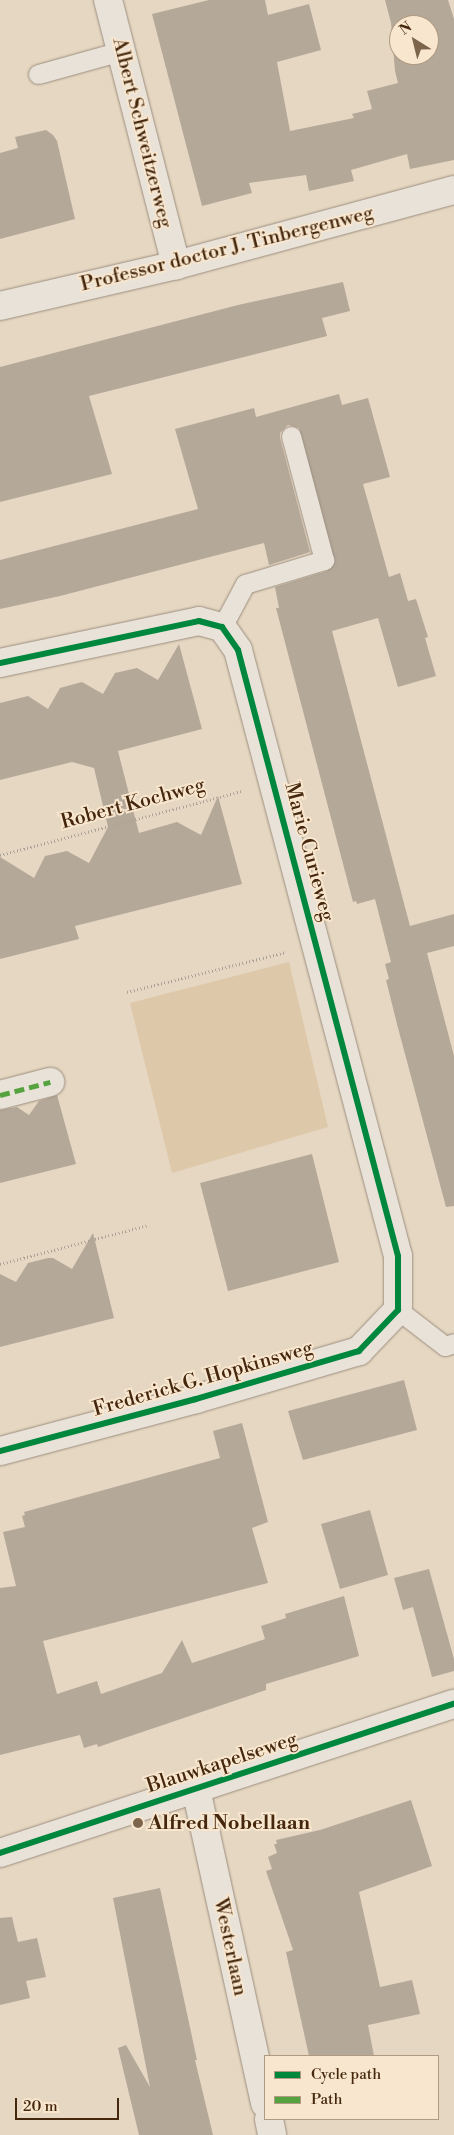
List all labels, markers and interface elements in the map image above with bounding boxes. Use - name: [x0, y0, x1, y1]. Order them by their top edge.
- north arrow: [389, 15, 439, 65]
- text: N: [396, 18, 416, 39]
- street label: Albert Schweitzerweg: [107, 35, 177, 231]
- street label: Professor doctor J. Tinbergenweg: [78, 201, 376, 297]
- street label: Robert Kochweg: [58, 773, 208, 835]
- street label: Marie Curieweg: [279, 780, 339, 924]
- street label: Frederick G. Hopkinsweg: [90, 1336, 316, 1422]
- street label: Blauwkapelseweg: [144, 1727, 300, 1799]
- place label: Alfred Nobellaan: [148, 1811, 310, 1835]
- marker: Alfred Nobellaan: [132, 1817, 144, 1829]
- street label: Westerlaan: [208, 1896, 252, 1998]
- legend: [264, 2055, 439, 2120]
- text: Cycle path: [311, 2065, 381, 2084]
- scale bar: [18, 2088, 121, 2120]
- text: Path: [311, 2090, 343, 2109]
- text: 20 m: [23, 2097, 58, 2116]

